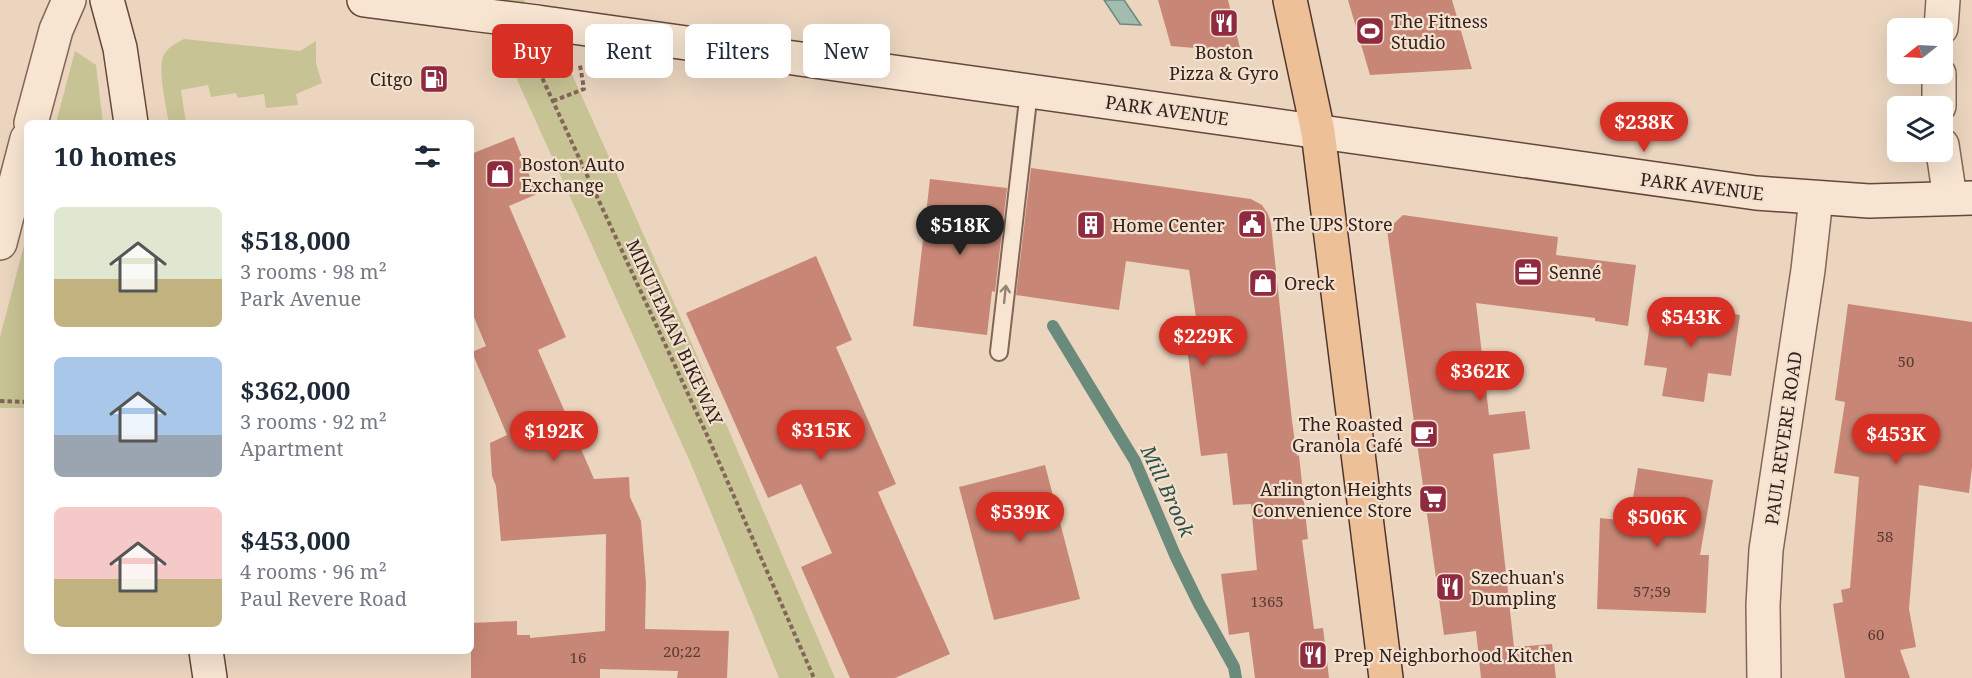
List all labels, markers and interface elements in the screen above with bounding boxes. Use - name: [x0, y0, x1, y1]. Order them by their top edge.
- restaurant icon: Boston Pizza & Gyro: [1208, 7, 1240, 39]
- place label: The Fitness Studio: [1391, 9, 1488, 54]
- sports icon: The Fitness Studio: [1354, 15, 1386, 47]
- north arrow: [1887, 18, 1953, 84]
- map controls: [1887, 18, 1953, 162]
- chip: Buy: [492, 24, 573, 78]
- chip: Rent: [585, 24, 673, 78]
- chip: Filters: [685, 24, 791, 78]
- chip: New: [803, 24, 890, 78]
- place label: Boston Pizza & Gyro: [1169, 40, 1279, 85]
- fuel station icon: Citgo: [418, 63, 450, 95]
- place label: Citgo: [370, 67, 413, 91]
- street label: PARK AVENUE: [1104, 89, 1230, 131]
- button: layers: [1887, 96, 1953, 162]
- pin: $238K: [1602, 102, 1686, 153]
- text: $238K: [1614, 108, 1674, 135]
- text: 10 homes: [54, 138, 176, 174]
- icon: filters: [411, 140, 444, 173]
- place label: Boston Auto Exchange: [521, 152, 625, 197]
- shop icon: Boston Auto Exchange: [484, 158, 516, 190]
- street label: PARK AVENUE: [1639, 167, 1765, 205]
- pin: $518K: [918, 205, 1002, 256]
- public building icon: The UPS Store: [1236, 208, 1268, 240]
- building icon: Home Center: [1075, 209, 1107, 241]
- text: $518K: [930, 211, 990, 238]
- place label: The UPS Store: [1273, 212, 1393, 236]
- place label: Home Center: [1112, 213, 1225, 237]
- text: $518,000: [240, 222, 350, 258]
- icon: home: [102, 231, 174, 303]
- street label: MINUTEMAN BIKEWAY: [621, 235, 729, 429]
- office icon: Senné: [1512, 256, 1544, 288]
- text: 3 rooms · 98 m²: [240, 258, 387, 285]
- place label: Senné: [1549, 260, 1601, 284]
- shop icon: Oreck: [1247, 267, 1279, 299]
- place label: Oreck: [1284, 271, 1335, 295]
- one-way arrow: [1000, 284, 1011, 304]
- text: Park Avenue: [240, 285, 361, 312]
- pin: $543K: [1649, 297, 1733, 348]
- text: $543K: [1661, 303, 1721, 330]
- pin: $229K: [1161, 316, 1245, 367]
- text: $229K: [1173, 322, 1233, 349]
- street label: PAUL REVERE ROAD: [1759, 350, 1807, 526]
- pin: $362K: [1438, 351, 1522, 402]
- house number: 50: [1898, 351, 1914, 371]
- text: $362K: [1450, 357, 1510, 384]
- text: $362,000: [240, 372, 350, 408]
- icon: home: [102, 381, 174, 453]
- text: 3 rooms · 92 m²: [240, 408, 387, 435]
- pin: $315K: [779, 410, 863, 461]
- pin: $192K: [512, 411, 596, 462]
- place label: The Roasted Granola Café: [1292, 412, 1403, 457]
- pin: $453K: [1854, 414, 1938, 465]
- text: $315K: [791, 416, 851, 443]
- text: $192K: [524, 417, 584, 444]
- cafe icon: The Roasted Granola Café: [1408, 418, 1440, 450]
- text: $453K: [1866, 420, 1926, 447]
- text: Apartment: [240, 435, 344, 462]
- water label: Mill Brook: [1135, 440, 1201, 542]
- place label: Arlington Heights Convenience Store: [1253, 477, 1412, 522]
- supermarket icon: Arlington Heights Convenience Store: [1417, 483, 1449, 515]
- pin: $539K: [978, 492, 1062, 543]
- pin: $506K: [1615, 497, 1699, 548]
- text: $539K: [990, 498, 1050, 525]
- text: $506K: [1627, 503, 1687, 530]
- text: $453,000: [240, 522, 350, 558]
- house number: 58: [1877, 526, 1893, 546]
- icon: home: [102, 531, 174, 603]
- text: 4 rooms · 96 m²: [240, 558, 387, 585]
- place label: Szechuan's Dumpling: [1471, 565, 1564, 610]
- restaurant icon: Szechuan's Dumpling: [1434, 571, 1466, 603]
- house number: 57;59: [1633, 581, 1671, 601]
- text: Paul Revere Road: [240, 585, 407, 612]
- house number: 1365: [1250, 591, 1284, 611]
- house number: 60: [1868, 624, 1884, 644]
- restaurant icon: Prep Neighborhood Kitchen: [1297, 639, 1329, 671]
- house number: 20;22: [663, 641, 701, 661]
- place label: Prep Neighborhood Kitchen: [1334, 643, 1573, 667]
- house number: 16: [570, 647, 586, 667]

